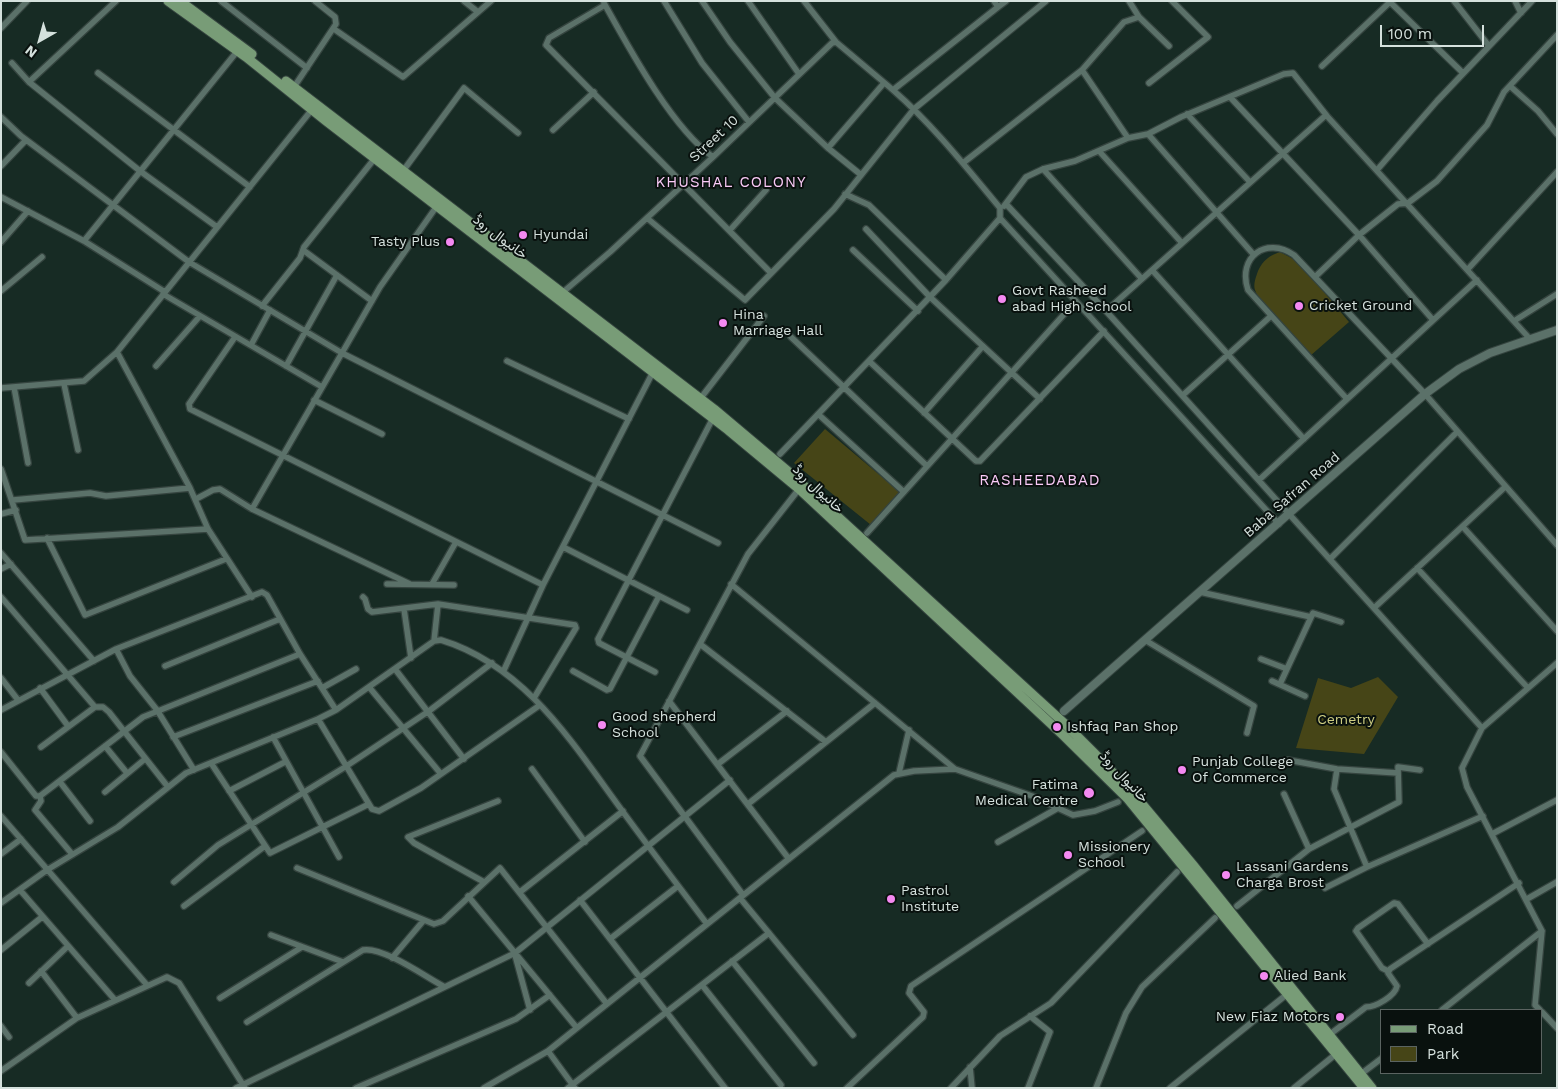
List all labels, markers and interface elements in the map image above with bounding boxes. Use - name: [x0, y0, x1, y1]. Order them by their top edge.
- north arrow: [15, 15, 65, 65]
- scale bar: [1383, 15, 1487, 47]
- text: 100 m: [1388, 25, 1432, 43]
- text: N: [22, 42, 40, 61]
- street label: Street 10: [686, 112, 742, 166]
- district label: KHUSHAL COLONY: [654, 174, 808, 192]
- street label: خانیوال روڈ: [470, 211, 530, 263]
- place label: Hyundai: [533, 227, 588, 243]
- marker: Hyundai: [517, 229, 529, 241]
- place label: Tasty Plus: [371, 234, 440, 250]
- marker: Tasty Plus: [444, 236, 456, 248]
- place label: Govt Rasheed abad High School: [1012, 283, 1132, 316]
- marker: Govt Rasheed abad High School: [996, 293, 1008, 305]
- place label: Cricket Ground: [1309, 298, 1412, 314]
- marker: Cricket Ground: [1293, 300, 1305, 312]
- place label: Hina Marriage Hall: [733, 307, 823, 340]
- marker: Hina Marriage Hall: [717, 317, 729, 329]
- street label: Baba Safran Road: [1241, 449, 1343, 541]
- street label: خانیوال روڈ: [789, 461, 847, 517]
- district label: RASHEEDABAD: [978, 472, 1102, 490]
- place label: Good shepherd School: [612, 709, 716, 742]
- park label: Cemetry: [1317, 712, 1375, 728]
- marker: Good shepherd School: [596, 719, 608, 731]
- place label: Ishfaq Pan Shop: [1067, 719, 1178, 735]
- marker: Ishfaq Pan Shop: [1051, 721, 1063, 733]
- street label: خانیوال روڈ: [1096, 748, 1152, 806]
- place label: Punjab College Of Commerce: [1192, 754, 1293, 786]
- marker: Punjab College Of Commerce: [1176, 764, 1188, 776]
- place label: Fatima Medical Centre: [975, 777, 1078, 810]
- marker: Fatima Medical Centre: [1082, 786, 1096, 800]
- place label: Missionery School: [1078, 839, 1150, 872]
- marker: Missionery School: [1062, 849, 1074, 861]
- place label: Lassani Gardens Charga Brost: [1236, 859, 1349, 892]
- marker: Lassani Gardens Charga Brost: [1220, 869, 1232, 881]
- place label: Pastrol Institute: [901, 883, 959, 916]
- marker: Pastrol Institute: [885, 893, 897, 905]
- place label: Alied Bank: [1274, 968, 1347, 984]
- marker: Alied Bank: [1258, 970, 1270, 982]
- place label: New Fiaz Motors: [1216, 1009, 1330, 1025]
- legend: [1380, 1009, 1543, 1074]
- marker: New Fiaz Motors: [1334, 1011, 1346, 1023]
- text: Road: [1427, 1020, 1464, 1038]
- text: Park: [1427, 1045, 1459, 1063]

